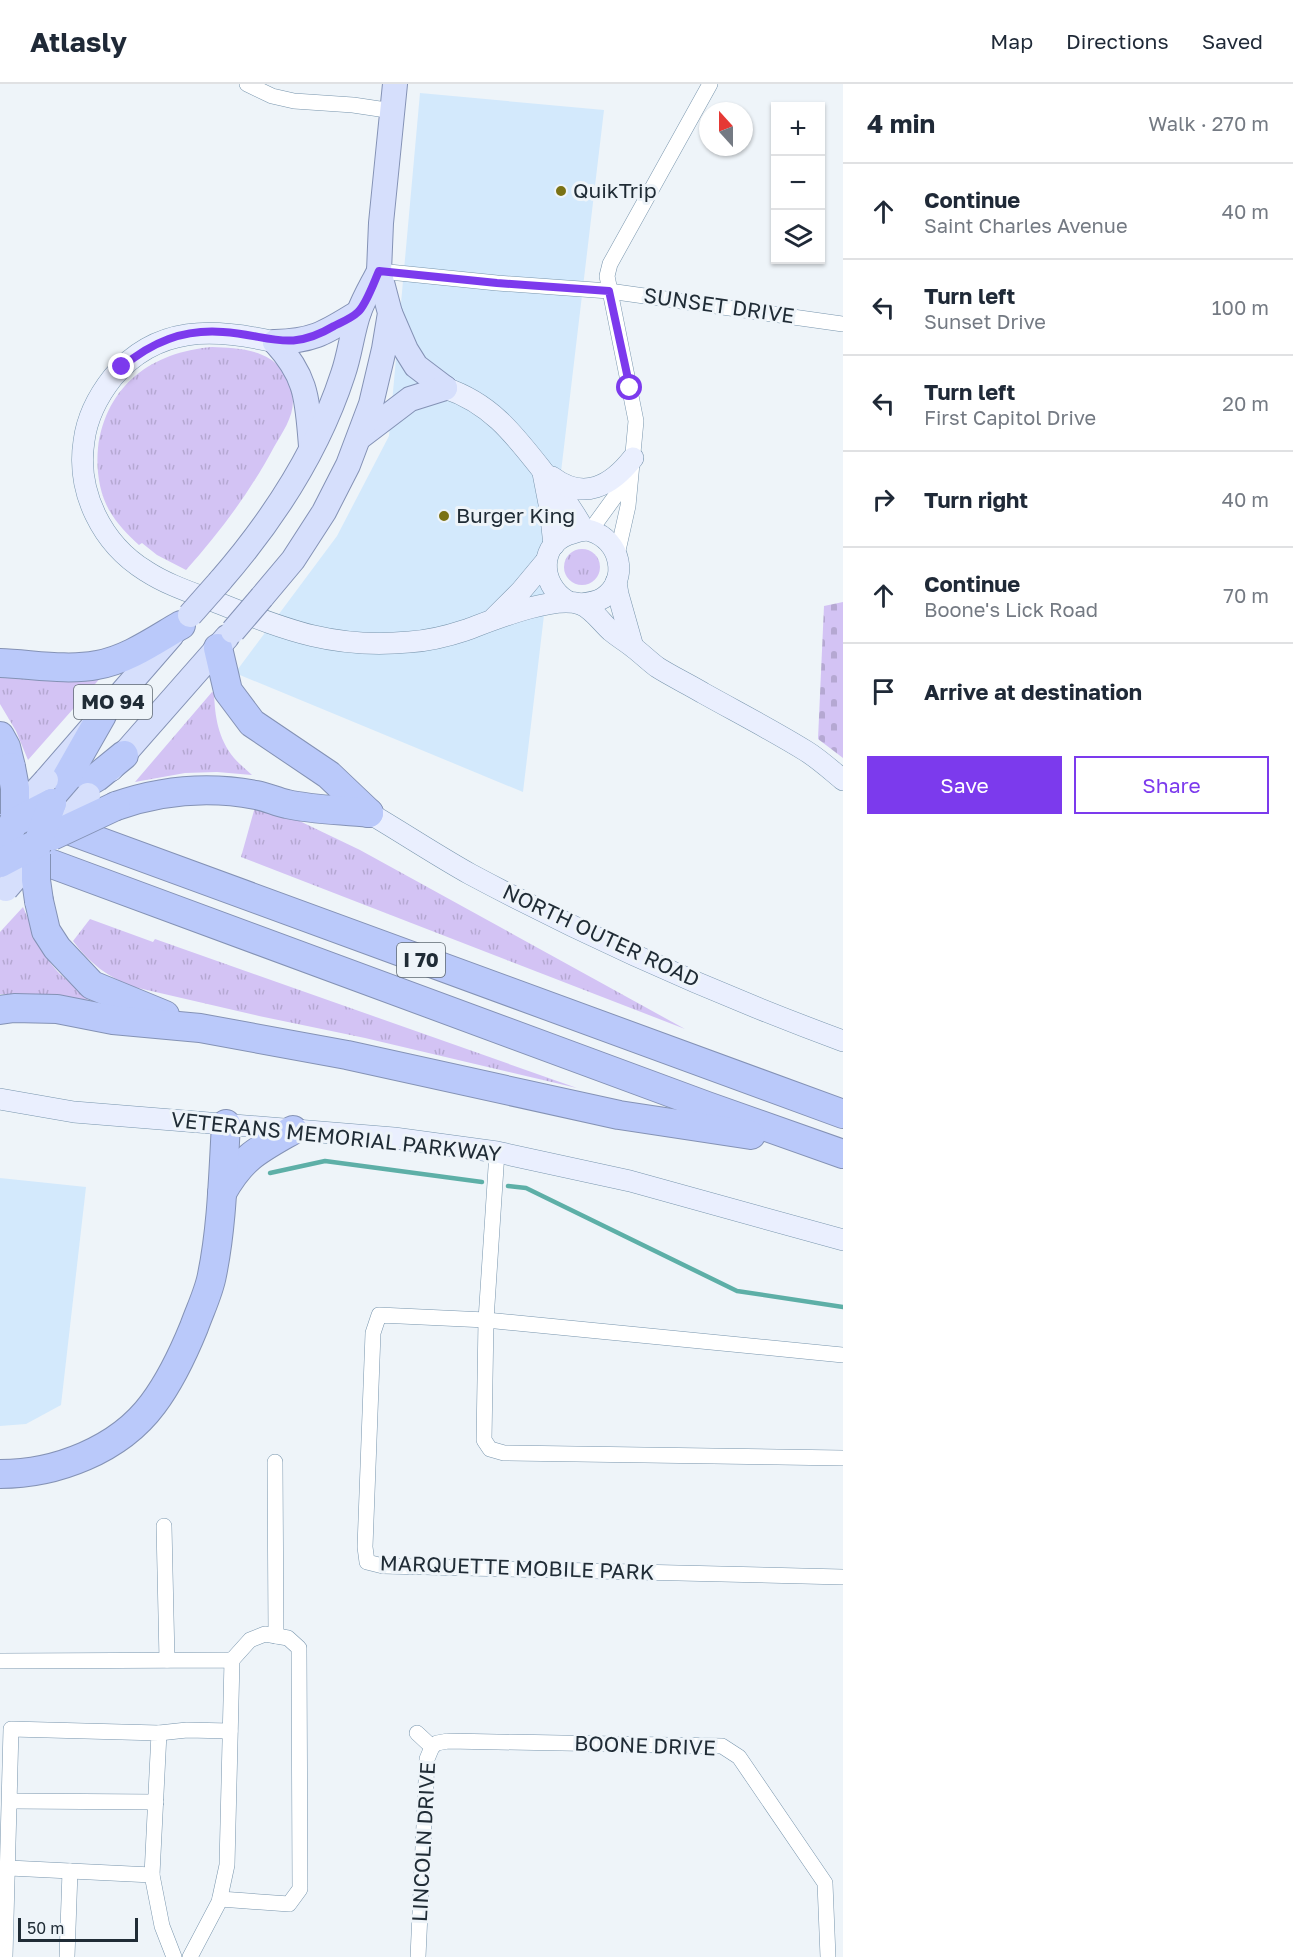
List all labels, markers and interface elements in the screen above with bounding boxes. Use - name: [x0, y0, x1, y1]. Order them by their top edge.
- text: Atlasly: [30, 25, 127, 58]
- text: Map: [990, 28, 1033, 54]
- text: Directions: [1066, 28, 1169, 54]
- text: Saved: [1202, 28, 1263, 54]
- north arrow: [699, 102, 753, 156]
- map controls: [771, 102, 825, 264]
- button: +: [771, 102, 825, 156]
- text: 4 min: [867, 108, 935, 139]
- text: Walk · 270 m: [1148, 111, 1269, 135]
- button: −: [771, 156, 825, 210]
- place label: QuikTrip: [573, 177, 657, 203]
- marker: QuikTrip: [554, 184, 568, 198]
- text: Continue: [924, 186, 1020, 213]
- icon: ahead: [867, 195, 900, 228]
- text: 40 m: [1222, 199, 1269, 223]
- button: layers: [771, 210, 825, 264]
- text: Saint Charles Avenue: [924, 213, 1128, 237]
- street label: SUNSET DRIVE: [642, 282, 796, 328]
- text: Turn left: [924, 282, 1015, 309]
- icon: left: [867, 291, 900, 324]
- text: 100 m: [1212, 295, 1269, 319]
- text: Sunset Drive: [924, 309, 1046, 333]
- route end: [108, 353, 134, 379]
- route start: [616, 374, 642, 400]
- text: Turn left: [924, 378, 1015, 405]
- icon: left: [867, 387, 900, 420]
- text: 20 m: [1222, 391, 1269, 415]
- text: First Capitol Drive: [924, 405, 1096, 429]
- icon: right: [867, 483, 900, 516]
- text: Turn right: [924, 486, 1028, 513]
- text: 40 m: [1222, 487, 1269, 511]
- place label: Burger King: [456, 502, 575, 528]
- marker: Burger King: [437, 509, 451, 523]
- text: Continue: [924, 570, 1020, 597]
- icon: ahead: [867, 579, 900, 612]
- text: 70 m: [1223, 583, 1269, 607]
- text: Boone's Lick Road: [924, 597, 1098, 621]
- icon: arrive: [867, 675, 900, 708]
- text: Arrive at destination: [924, 678, 1142, 705]
- road number: MO 94: [74, 685, 152, 719]
- button: Save: [867, 756, 1062, 814]
- button: Share: [1074, 756, 1269, 814]
- street label: NORTH OUTER ROAD: [499, 878, 704, 992]
- road number: I 70: [397, 943, 445, 977]
- street label: VETERANS MEMORIAL PARKWAY: [170, 1106, 503, 1166]
- street label: MARQUETTE MOBILE PARK: [379, 1549, 655, 1585]
- street label: BOONE DRIVE: [574, 1730, 716, 1760]
- street label: LINCOLN DRIVE: [406, 1761, 440, 1923]
- scale bar: [18, 1915, 138, 1942]
- text: 50 m: [27, 1918, 64, 1938]

